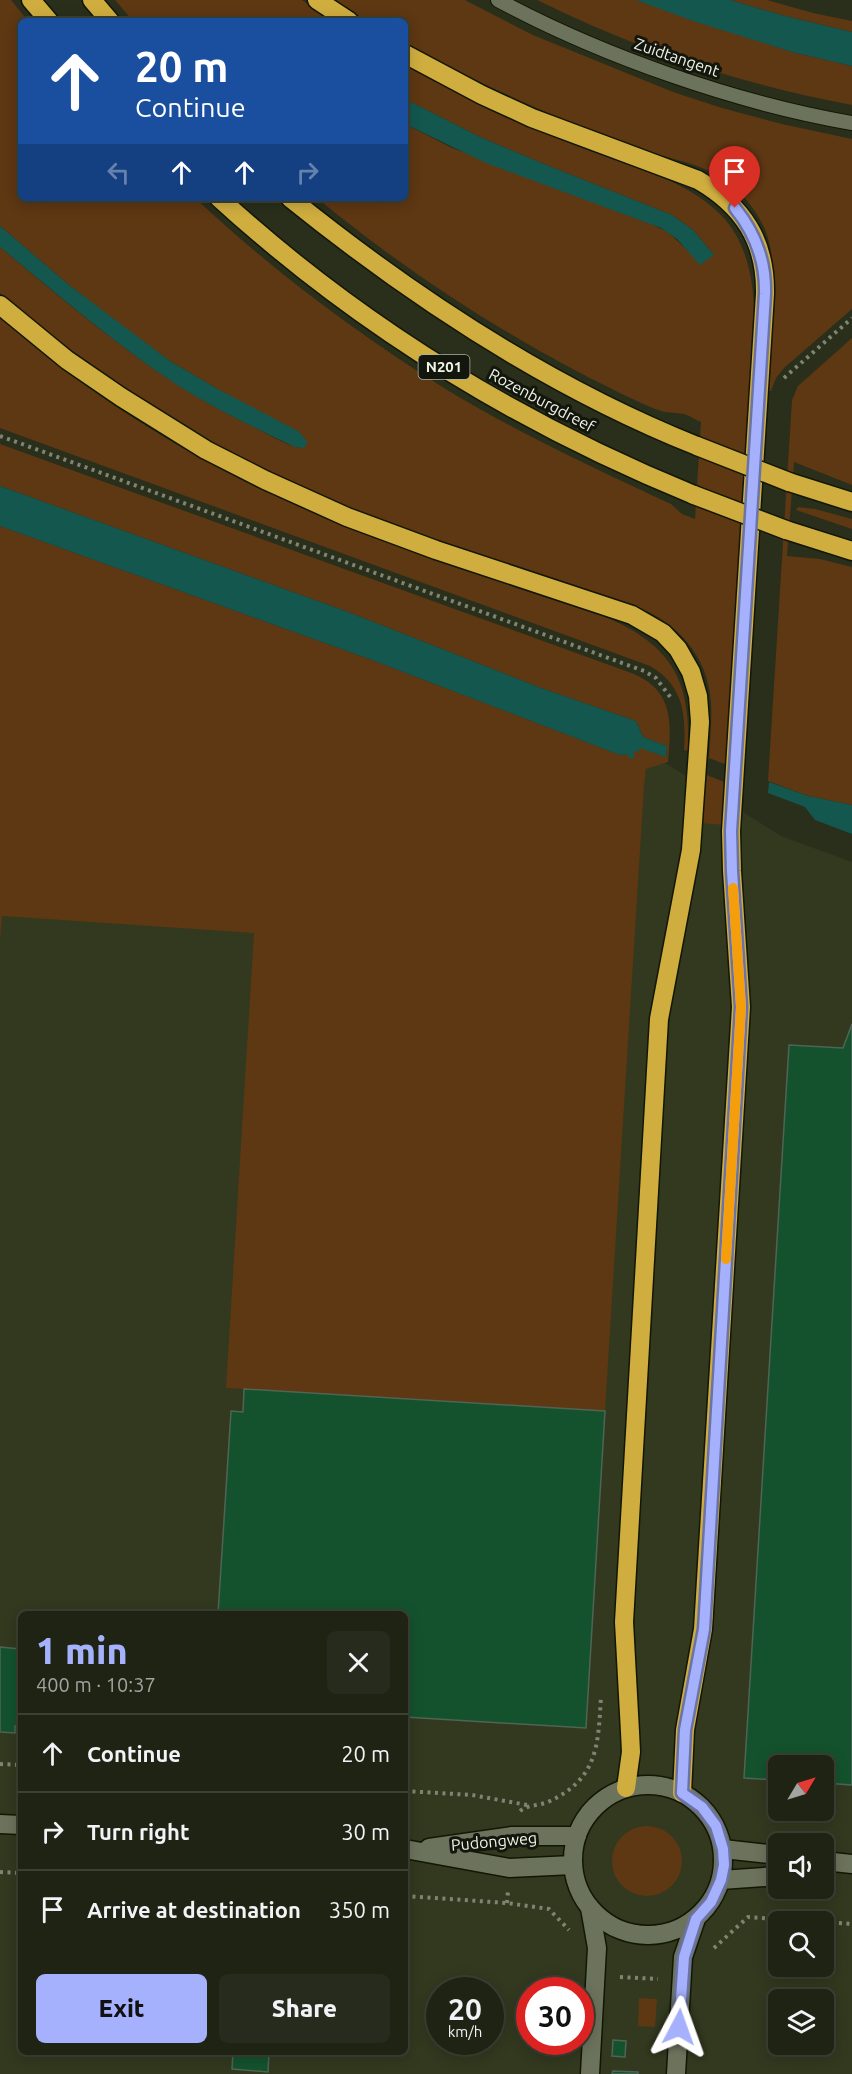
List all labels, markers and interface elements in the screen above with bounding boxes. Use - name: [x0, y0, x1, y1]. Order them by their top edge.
- street label: Zuidtangent: [632, 34, 722, 80]
- icon: ahead: [36, 42, 114, 120]
- text: 20 m: [135, 43, 229, 90]
- text: Continue: [135, 92, 246, 122]
- pin: [709, 146, 760, 208]
- icon: arrive: [718, 155, 751, 188]
- icon: left: [102, 156, 135, 189]
- icon: ahead: [165, 156, 198, 189]
- icon: ahead: [228, 156, 261, 189]
- icon: right: [291, 156, 324, 189]
- road number: N201: [418, 355, 470, 379]
- street label: Rozenburgdreef: [486, 365, 599, 436]
- text: 1 min: [36, 1630, 128, 1671]
- button: close: [327, 1631, 390, 1694]
- text: 400 m · 10:37: [36, 1673, 156, 1696]
- icon: ahead: [36, 1737, 69, 1770]
- text: Continue: [87, 1741, 181, 1766]
- text: 20 m: [341, 1741, 390, 1766]
- north arrow: [768, 1755, 834, 1821]
- map controls: [768, 1755, 834, 2055]
- icon: right: [36, 1815, 69, 1848]
- text: Turn right: [87, 1819, 189, 1844]
- text: 30 m: [341, 1819, 390, 1844]
- street label: Pudongweg: [450, 1828, 538, 1854]
- button: sound: [768, 1833, 834, 1899]
- icon: arrive: [36, 1893, 69, 1926]
- text: Arrive at destination: [87, 1897, 301, 1922]
- text: 350 m: [329, 1897, 390, 1922]
- button: search: [768, 1911, 834, 1977]
- button: Exit: [36, 1974, 207, 2043]
- button: Share: [219, 1974, 390, 2043]
- speed limit sign: 30: [516, 1977, 594, 2055]
- button: layers: [768, 1989, 834, 2055]
- text: 20: [448, 1992, 482, 2026]
- position arrow: [647, 1995, 711, 2059]
- text: km/h: [448, 2023, 482, 2040]

